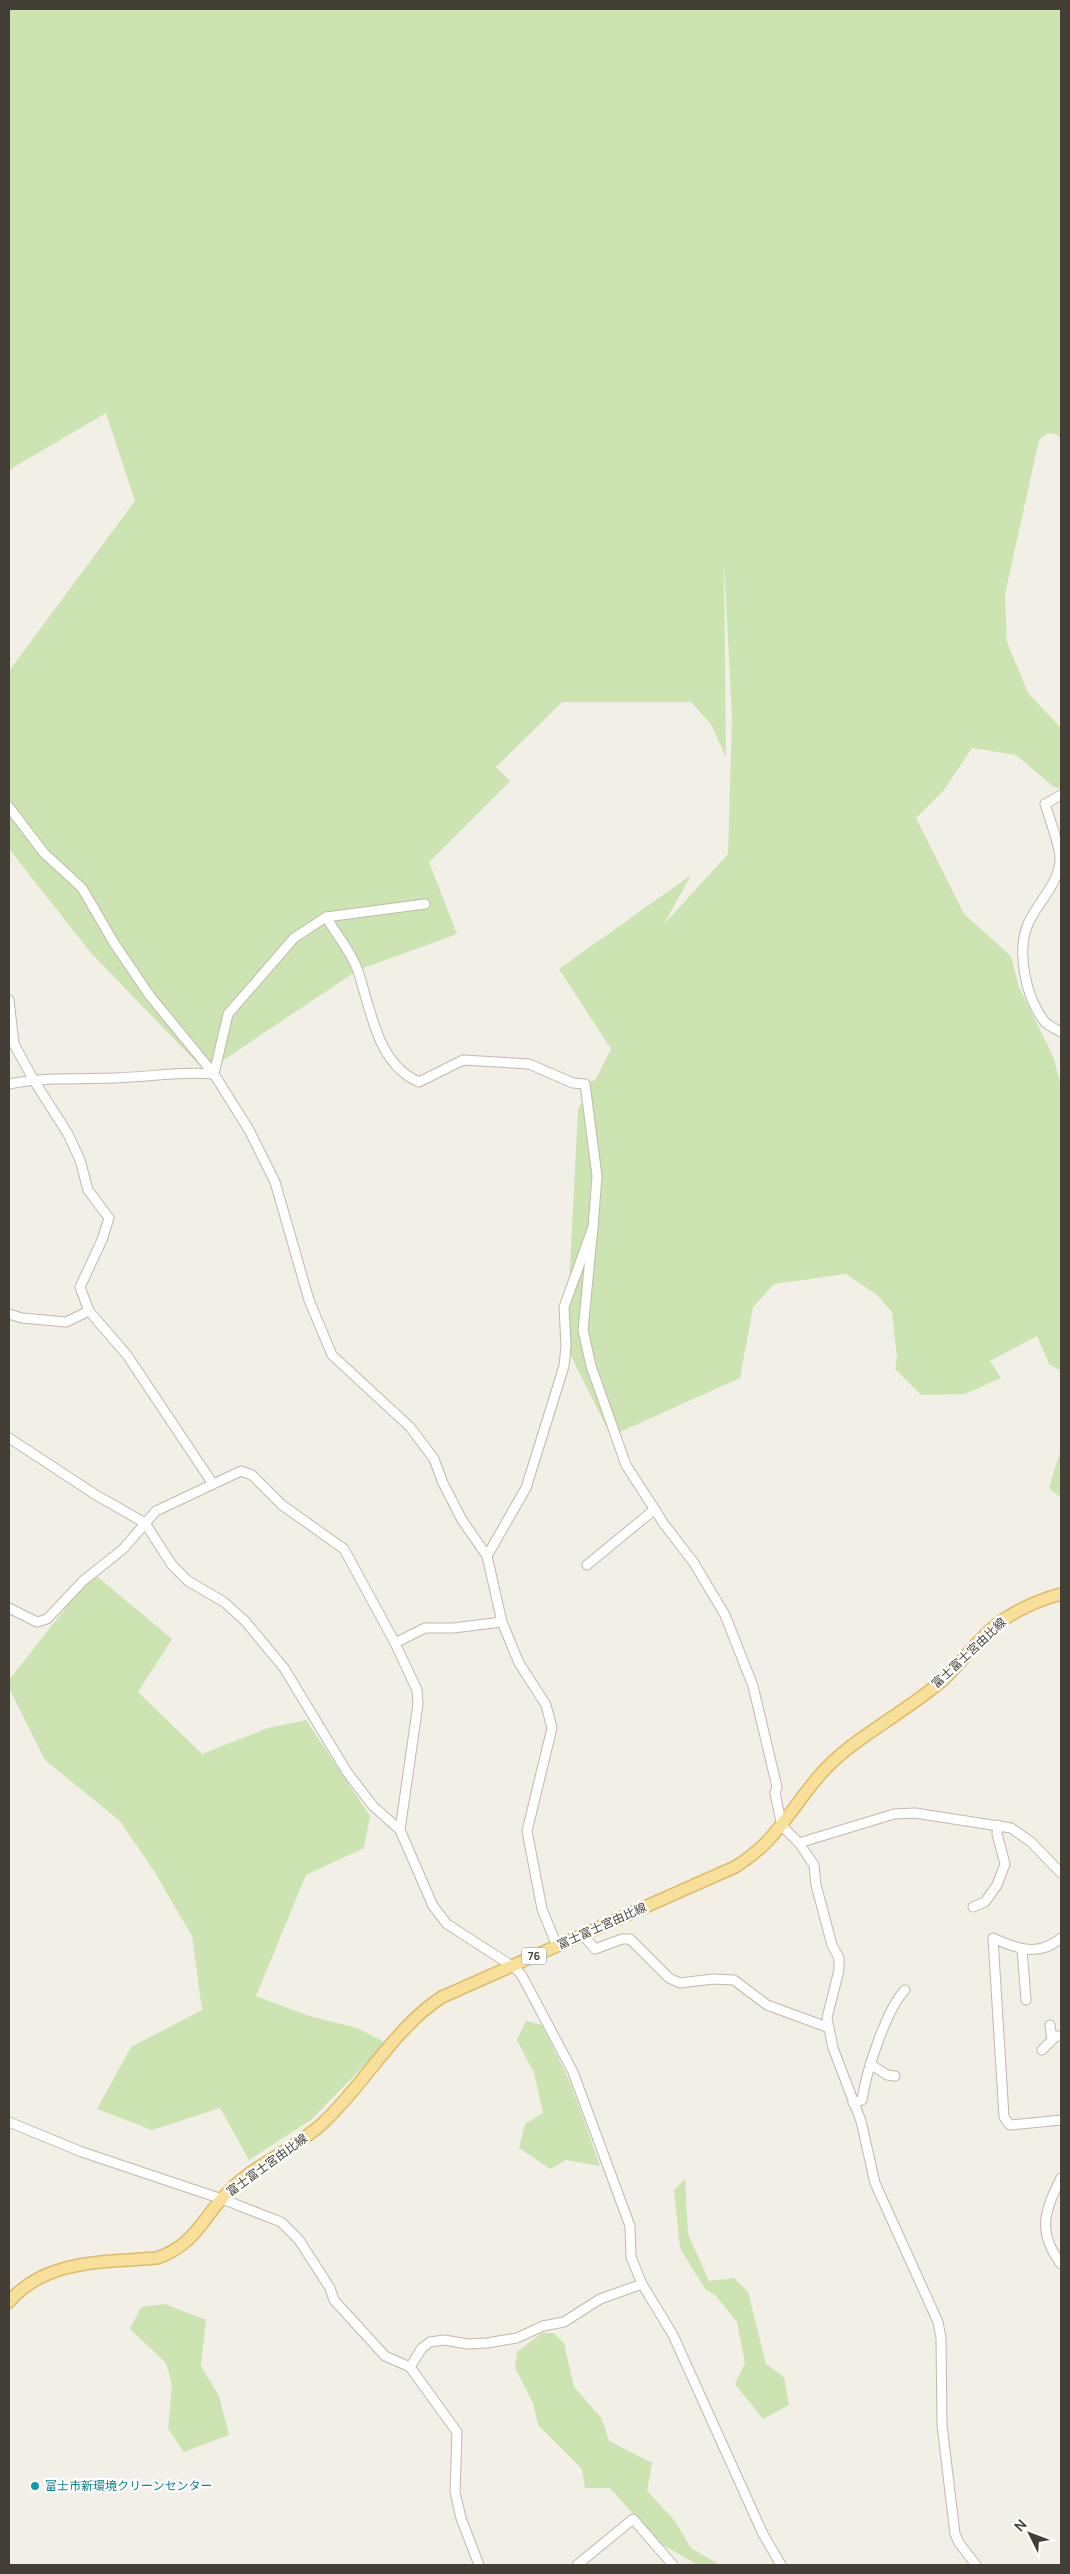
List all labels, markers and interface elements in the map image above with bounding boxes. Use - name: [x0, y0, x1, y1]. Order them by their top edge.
- street label: 富士富士宮由比線: [928, 1614, 1010, 1692]
- street label: 富士富士宮由比線: [554, 1898, 649, 1953]
- road number: 76: [522, 1948, 546, 1964]
- street label: 富士富士宮由比線: [223, 2130, 311, 2200]
- place label: 富士市新環境クリーンセンター: [45, 2477, 212, 2494]
- marker: 富士市新環境クリーンセンター: [29, 2480, 41, 2492]
- north arrow: [1005, 2509, 1055, 2559]
- text: N: [1010, 2515, 1030, 2535]

